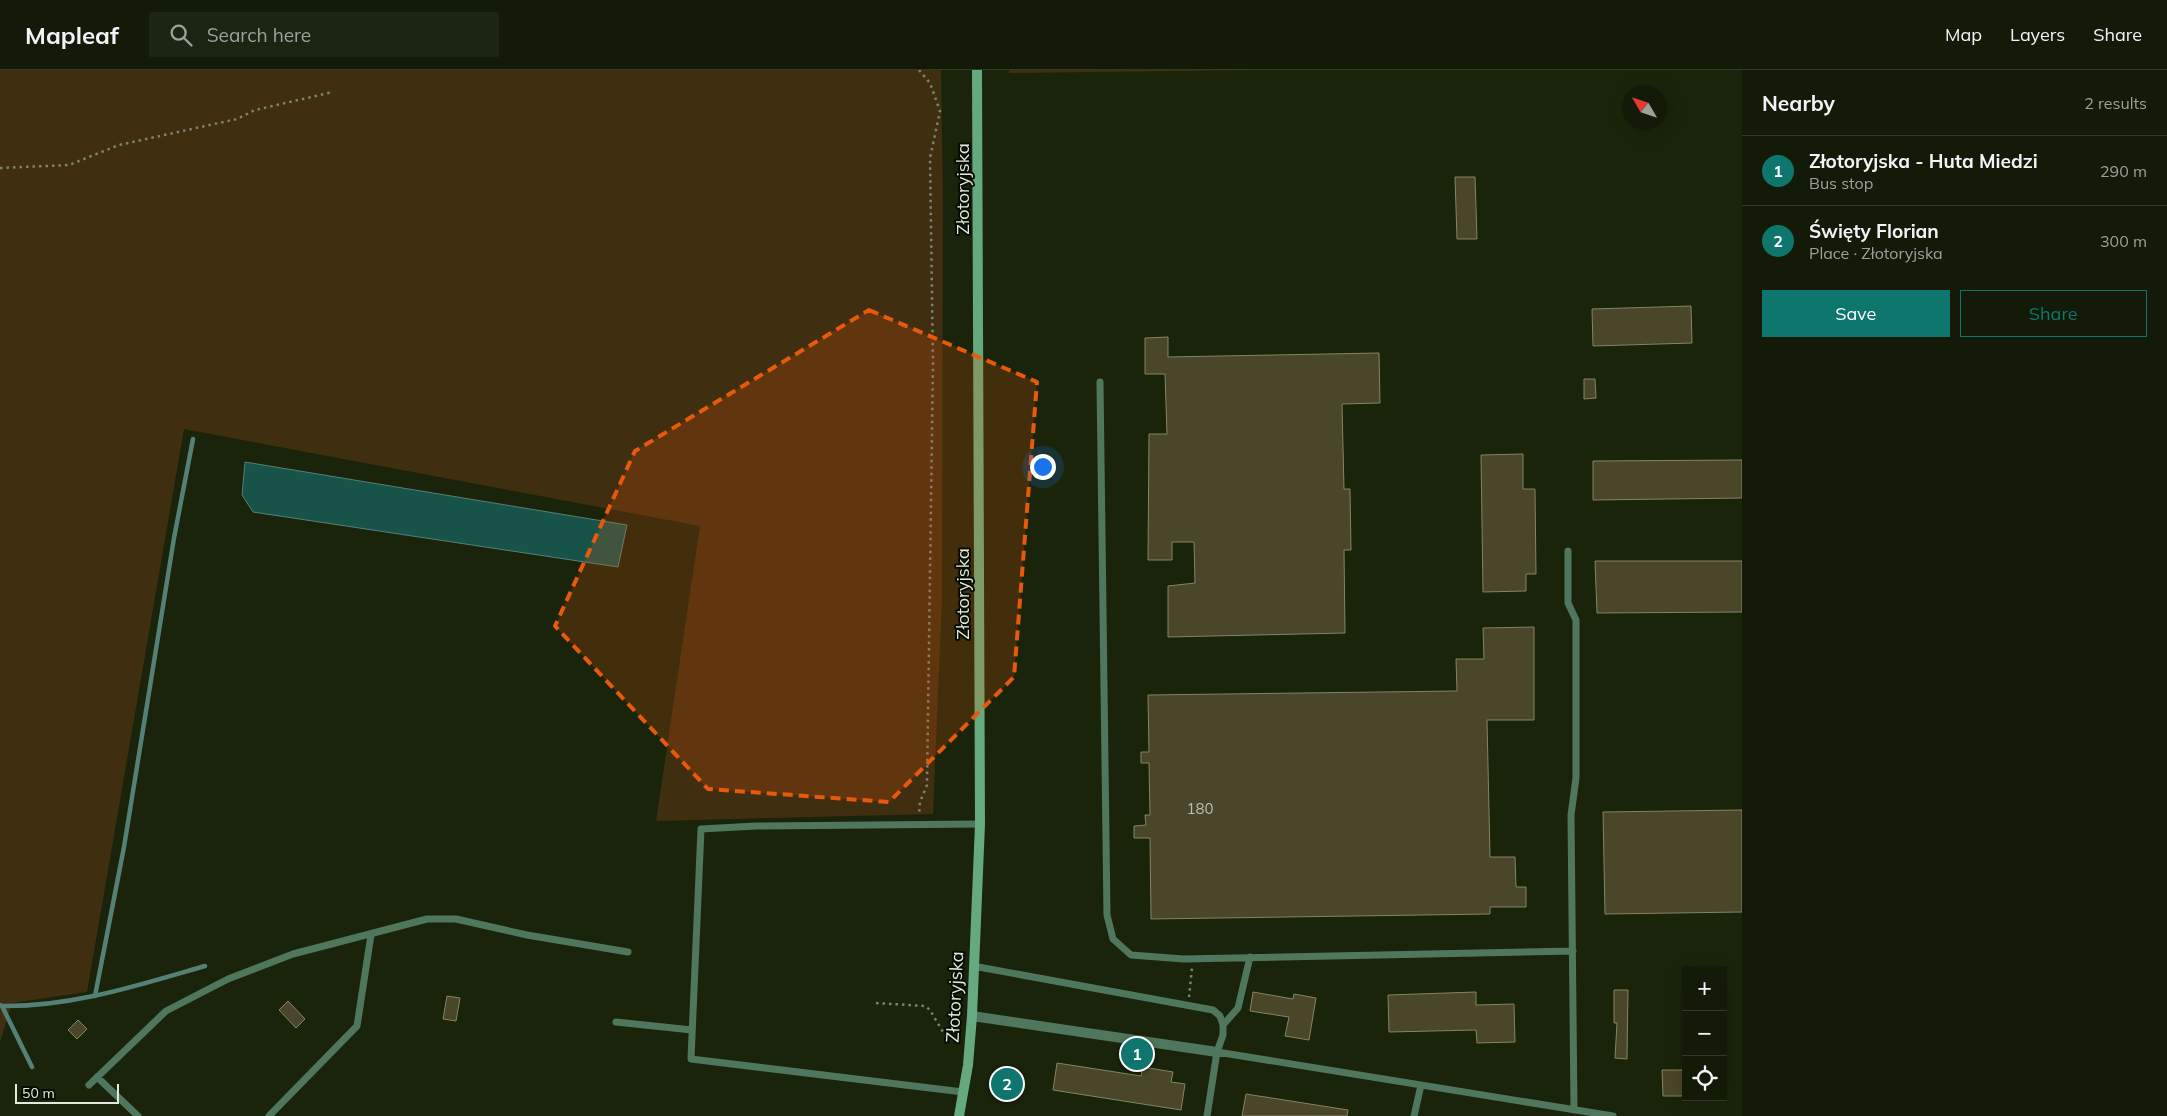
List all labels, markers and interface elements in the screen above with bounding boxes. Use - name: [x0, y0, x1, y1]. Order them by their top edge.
- search box: [149, 12, 499, 57]
- text: Mapleaf: [25, 20, 119, 50]
- icon: search: [167, 21, 195, 49]
- text: Search here: [207, 23, 311, 47]
- text: Map: [1945, 23, 1982, 46]
- text: Layers: [2010, 23, 2065, 46]
- text: Share: [2093, 23, 2142, 46]
- north arrow: [1622, 85, 1667, 130]
- text: Nearby: [1762, 90, 1835, 116]
- text: 2 results: [2084, 93, 2147, 113]
- street label: Złotoryjska: [951, 143, 974, 235]
- text: Złotoryjska - Huta Miedzi: [1809, 149, 2038, 173]
- text: 1: [1773, 161, 1783, 181]
- text: 290 m: [2100, 161, 2147, 181]
- text: Bus stop: [1809, 173, 1873, 193]
- text: Święty Florian: [1809, 219, 1939, 243]
- text: 2: [1773, 231, 1783, 251]
- text: 300 m: [2100, 231, 2147, 251]
- text: Place · Złotoryjska: [1809, 243, 1943, 263]
- button: Save: [1762, 290, 1950, 337]
- button: Share: [1960, 290, 2147, 337]
- your location: [1030, 454, 1056, 480]
- street label: Złotoryjska: [951, 548, 974, 640]
- house number: 180: [1186, 799, 1214, 818]
- street label: Złotoryjska: [941, 951, 968, 1043]
- map controls: [1682, 966, 1727, 1101]
- button: +: [1682, 966, 1727, 1011]
- button: −: [1682, 1011, 1727, 1056]
- pin: 1: [1121, 1035, 1153, 1073]
- button: locate: [1682, 1056, 1727, 1101]
- pin: 2: [991, 1065, 1023, 1103]
- scale bar: [15, 1081, 119, 1104]
- text: 50 m: [22, 1084, 55, 1102]

